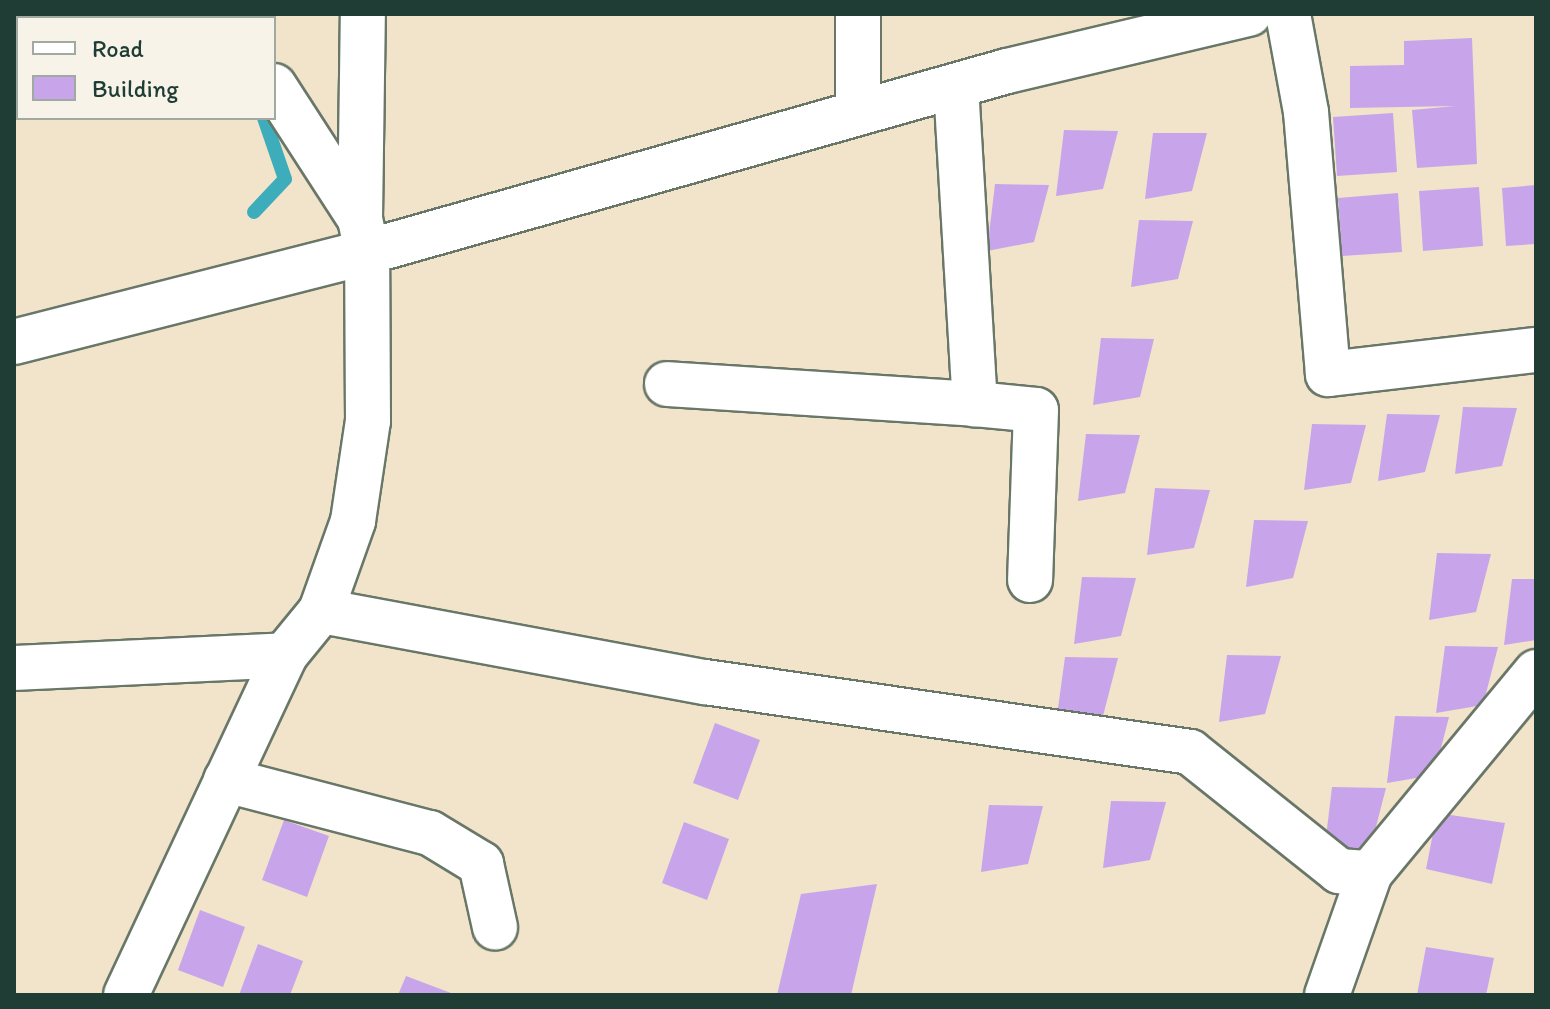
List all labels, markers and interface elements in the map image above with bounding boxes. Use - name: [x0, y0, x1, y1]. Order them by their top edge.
- legend: [16, 16, 276, 120]
- text: Road: [92, 34, 144, 63]
- text: Building: [92, 74, 179, 103]

